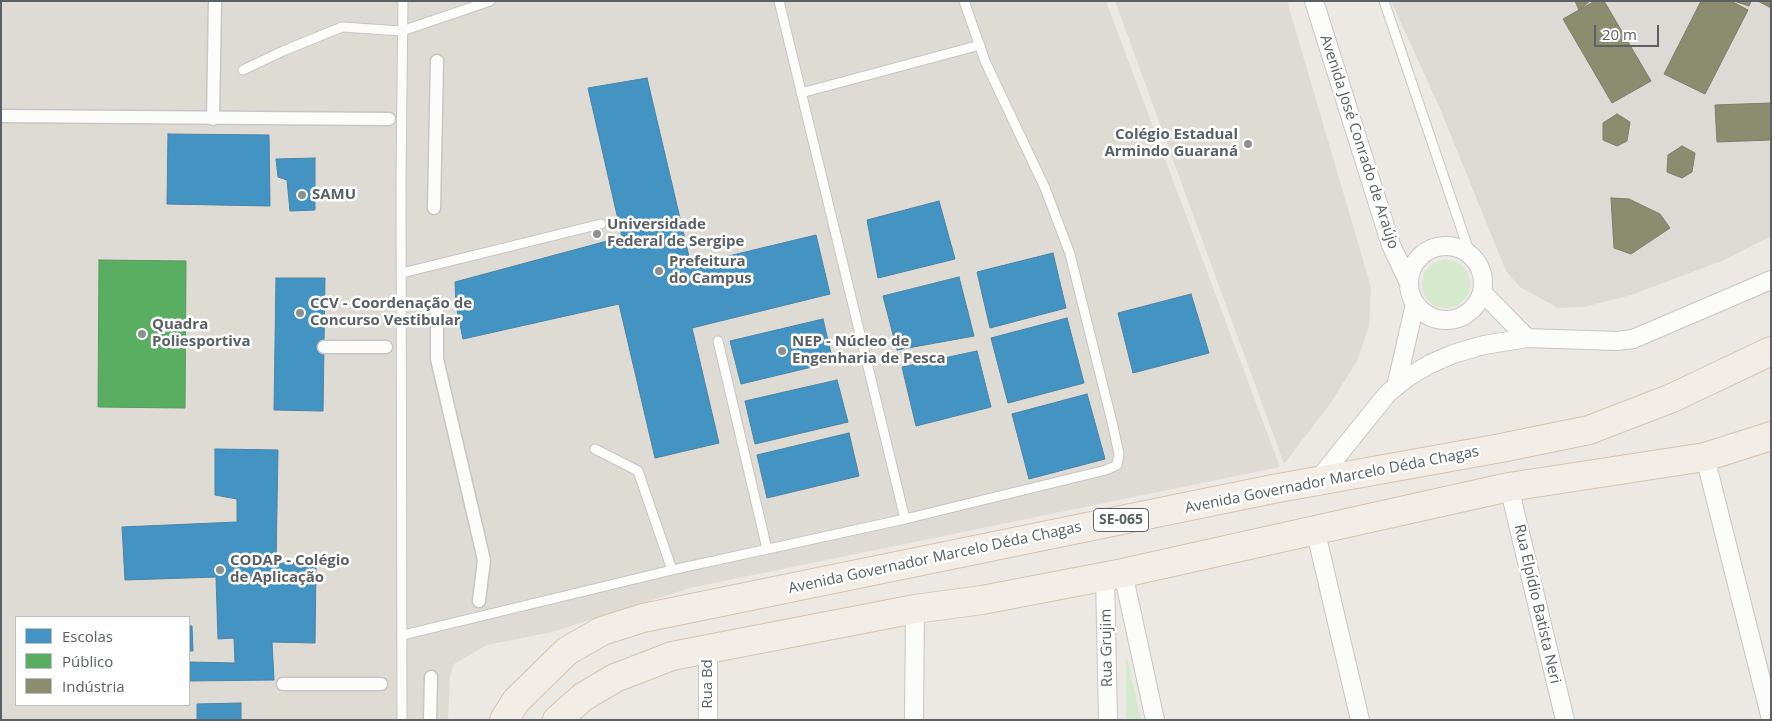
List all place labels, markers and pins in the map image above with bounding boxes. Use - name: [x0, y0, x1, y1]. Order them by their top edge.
- place label: Colégio Estadual Armindo Guaraná: [1104, 126, 1238, 161]
- marker: Colégio Estadual Armindo Guaraná: [1242, 138, 1254, 150]
- place label: SAMU: [312, 186, 356, 204]
- marker: SAMU: [296, 189, 308, 201]
- place label: Universidade Federal de Sergipe: [607, 216, 744, 251]
- marker: Universidade Federal de Sergipe: [591, 228, 603, 240]
- place label: Prefeitura do Campus: [669, 253, 752, 288]
- marker: Prefeitura do Campus: [653, 265, 665, 277]
- place label: CCV - Coordenação de Concurso Vestibular: [310, 295, 472, 330]
- marker: CCV - Coordenação de Concurso Vestibular: [294, 307, 306, 319]
- place label: Quadra Poliesportiva: [152, 316, 250, 351]
- marker: Quadra Poliesportiva: [136, 328, 148, 340]
- place label: NEP - Núcleo de Engenharia de Pesca: [792, 333, 945, 368]
- marker: NEP - Núcleo de Engenharia de Pesca: [776, 345, 788, 357]
- place label: CODAP - Colégio de Aplicação: [230, 552, 350, 587]
- marker: CODAP - Colégio de Aplicação: [214, 564, 226, 576]

